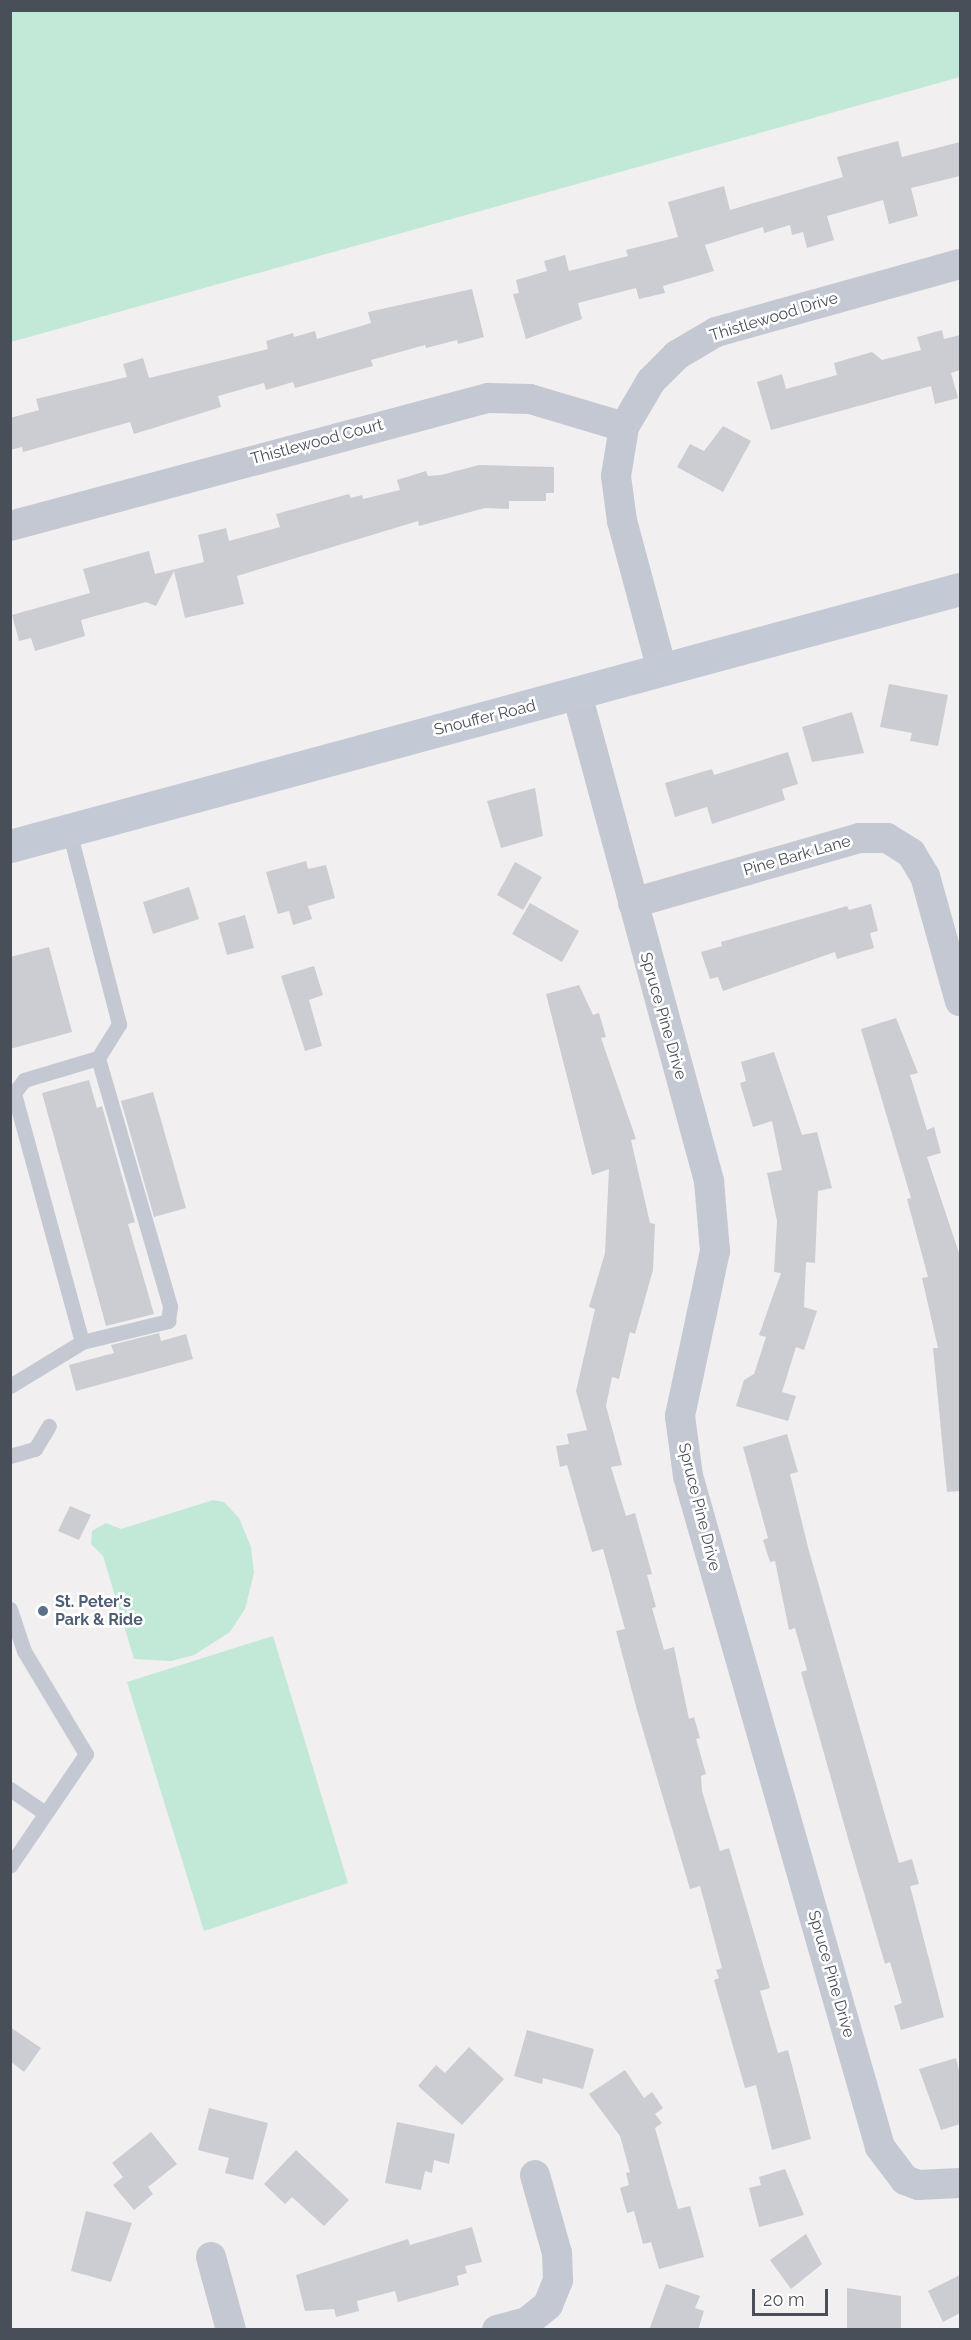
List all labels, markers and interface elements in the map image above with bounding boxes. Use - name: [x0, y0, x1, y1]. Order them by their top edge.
- street label: Thistlewood Drive: [708, 288, 840, 346]
- street label: Thistlewood Court: [249, 415, 385, 469]
- street label: Snouffer Road: [432, 696, 538, 740]
- street label: Pine Bark Lane: [741, 832, 853, 880]
- street label: Spruce Pine Drive: [636, 950, 690, 1082]
- street label: Spruce Pine Drive: [674, 1441, 724, 1573]
- place label: St. Peter's Park & Ride: [55, 1592, 143, 1630]
- marker: St. Peter's Park & Ride: [36, 1604, 50, 1618]
- street label: Spruce Pine Drive: [804, 1908, 858, 2040]
- scale bar: [755, 2277, 832, 2315]
- text: 20 m: [763, 2289, 805, 2310]

